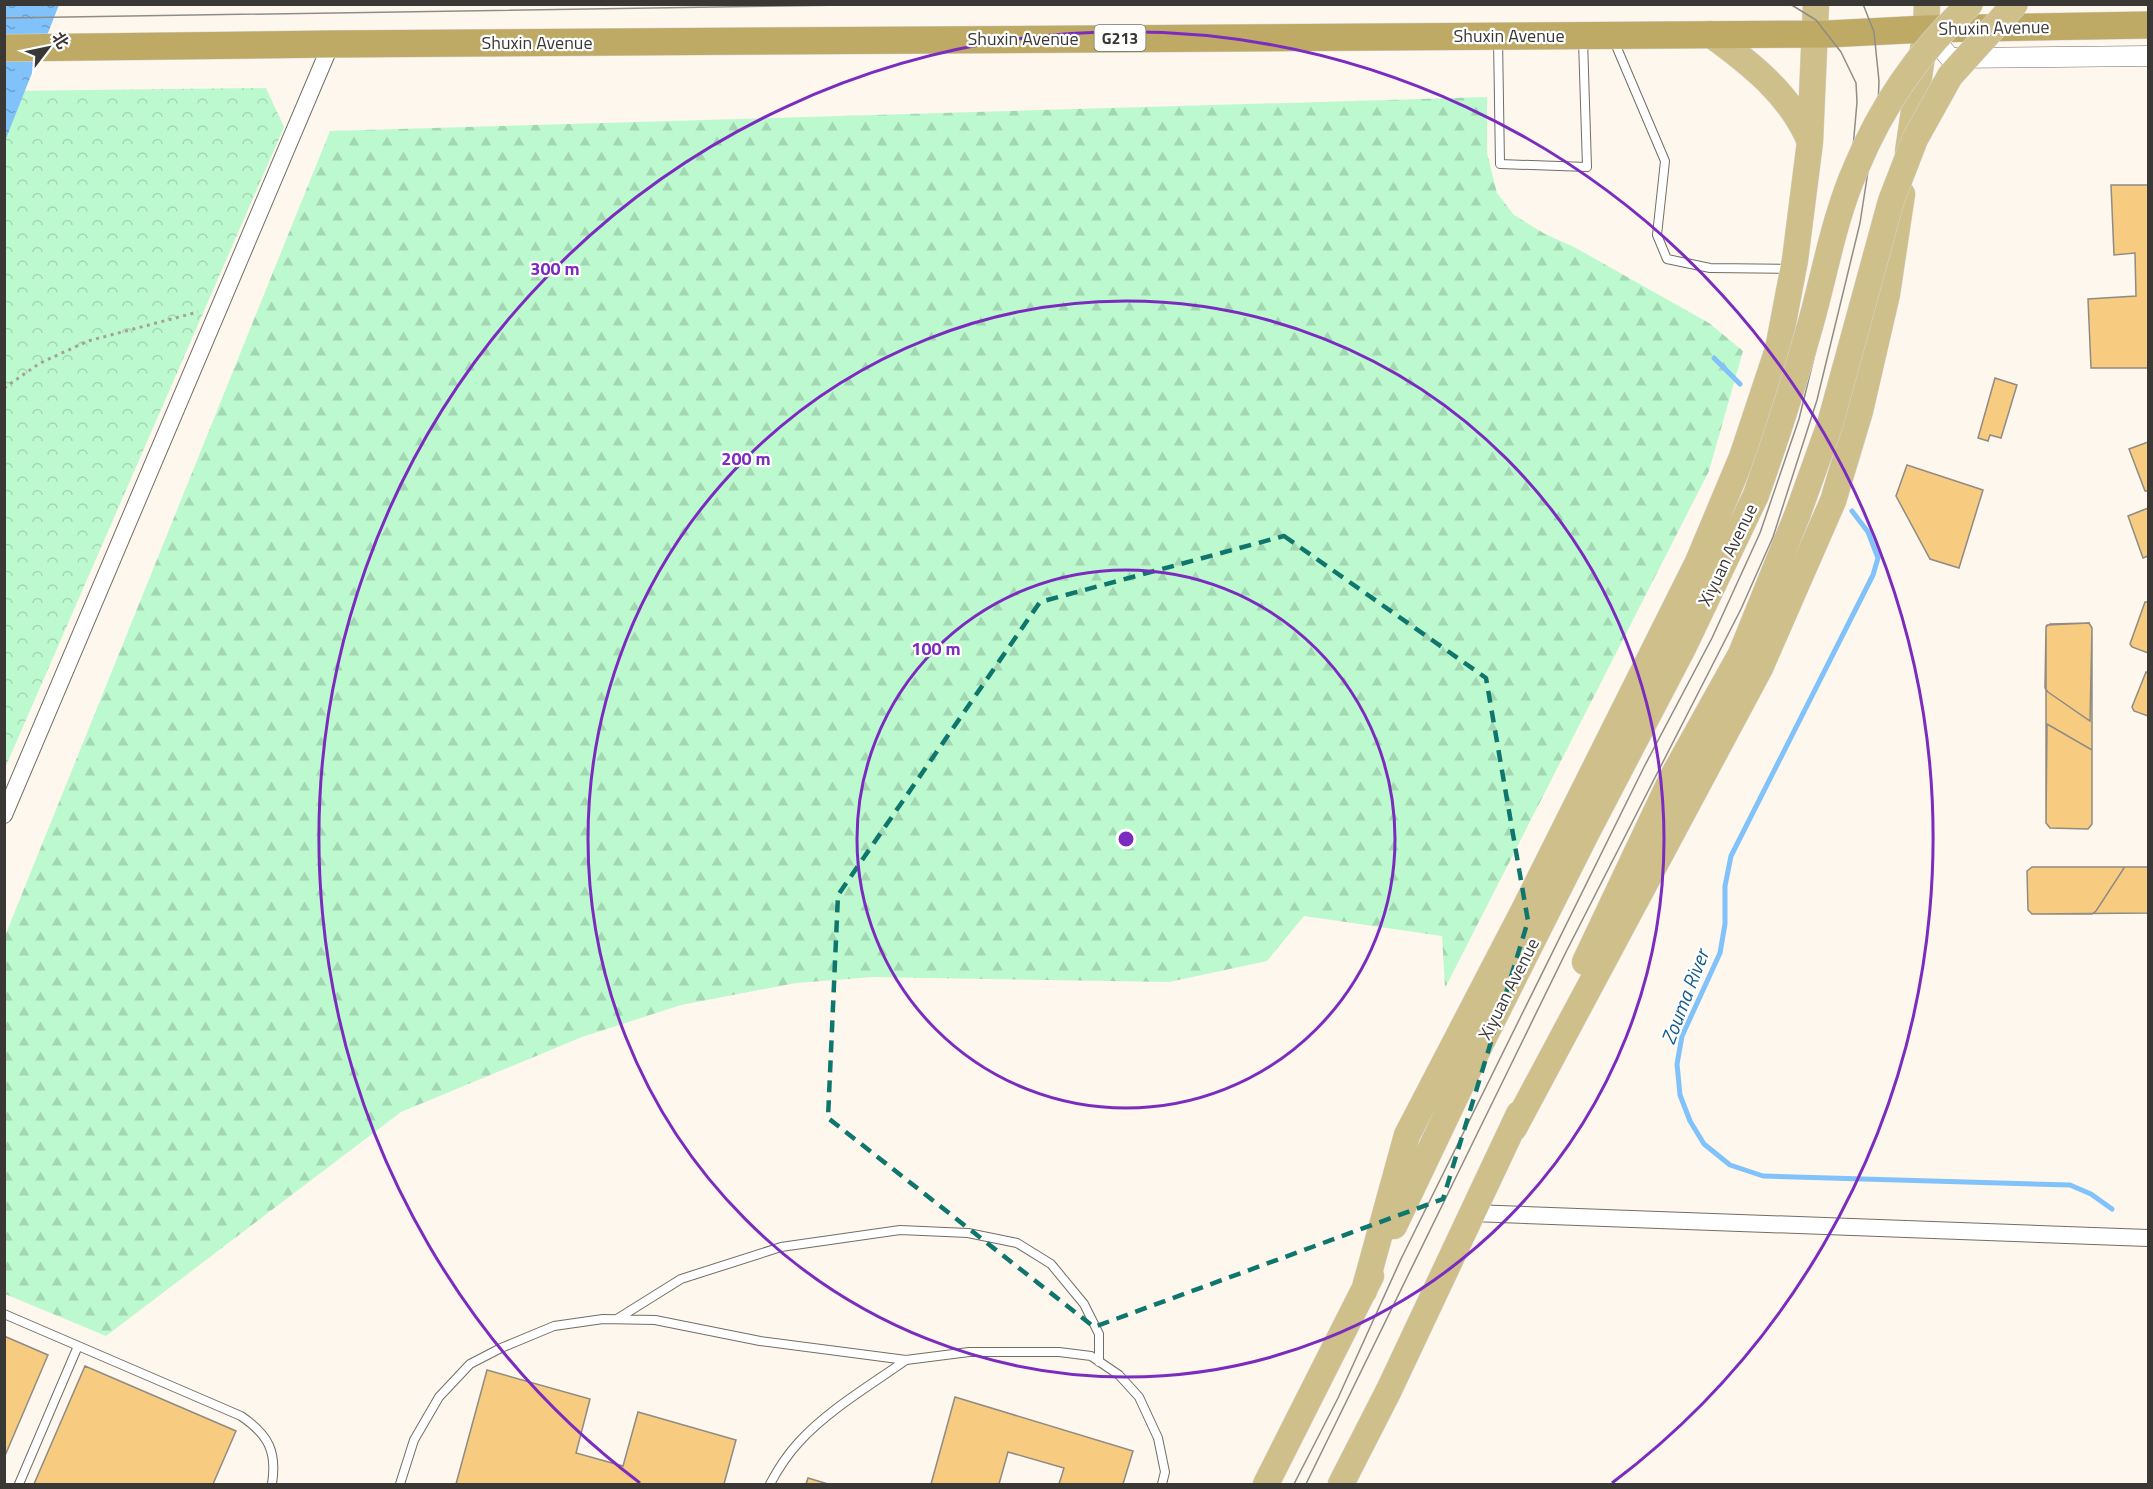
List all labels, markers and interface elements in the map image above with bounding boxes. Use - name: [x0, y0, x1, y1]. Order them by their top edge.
- street label: Shuxin Avenue: [1938, 13, 2050, 42]
- north arrow: [18, 18, 78, 78]
- street label: Shuxin Avenue: [1454, 22, 1565, 49]
- street label: Shuxin Avenue: [968, 25, 1079, 52]
- road number: G213: [1094, 25, 1146, 51]
- text: 北: [46, 27, 75, 53]
- street label: Shuxin Avenue: [482, 29, 593, 56]
- text: 300 m: [530, 255, 580, 282]
- text: 200 m: [721, 445, 771, 472]
- street label: Xiyuan Avenue: [1691, 499, 1764, 611]
- text: 100 m: [911, 635, 961, 662]
- centre of rings: [1116, 829, 1136, 849]
- street label: Xiyuan Avenue: [1471, 933, 1546, 1044]
- water label: Zouma River: [1652, 942, 1718, 1049]

